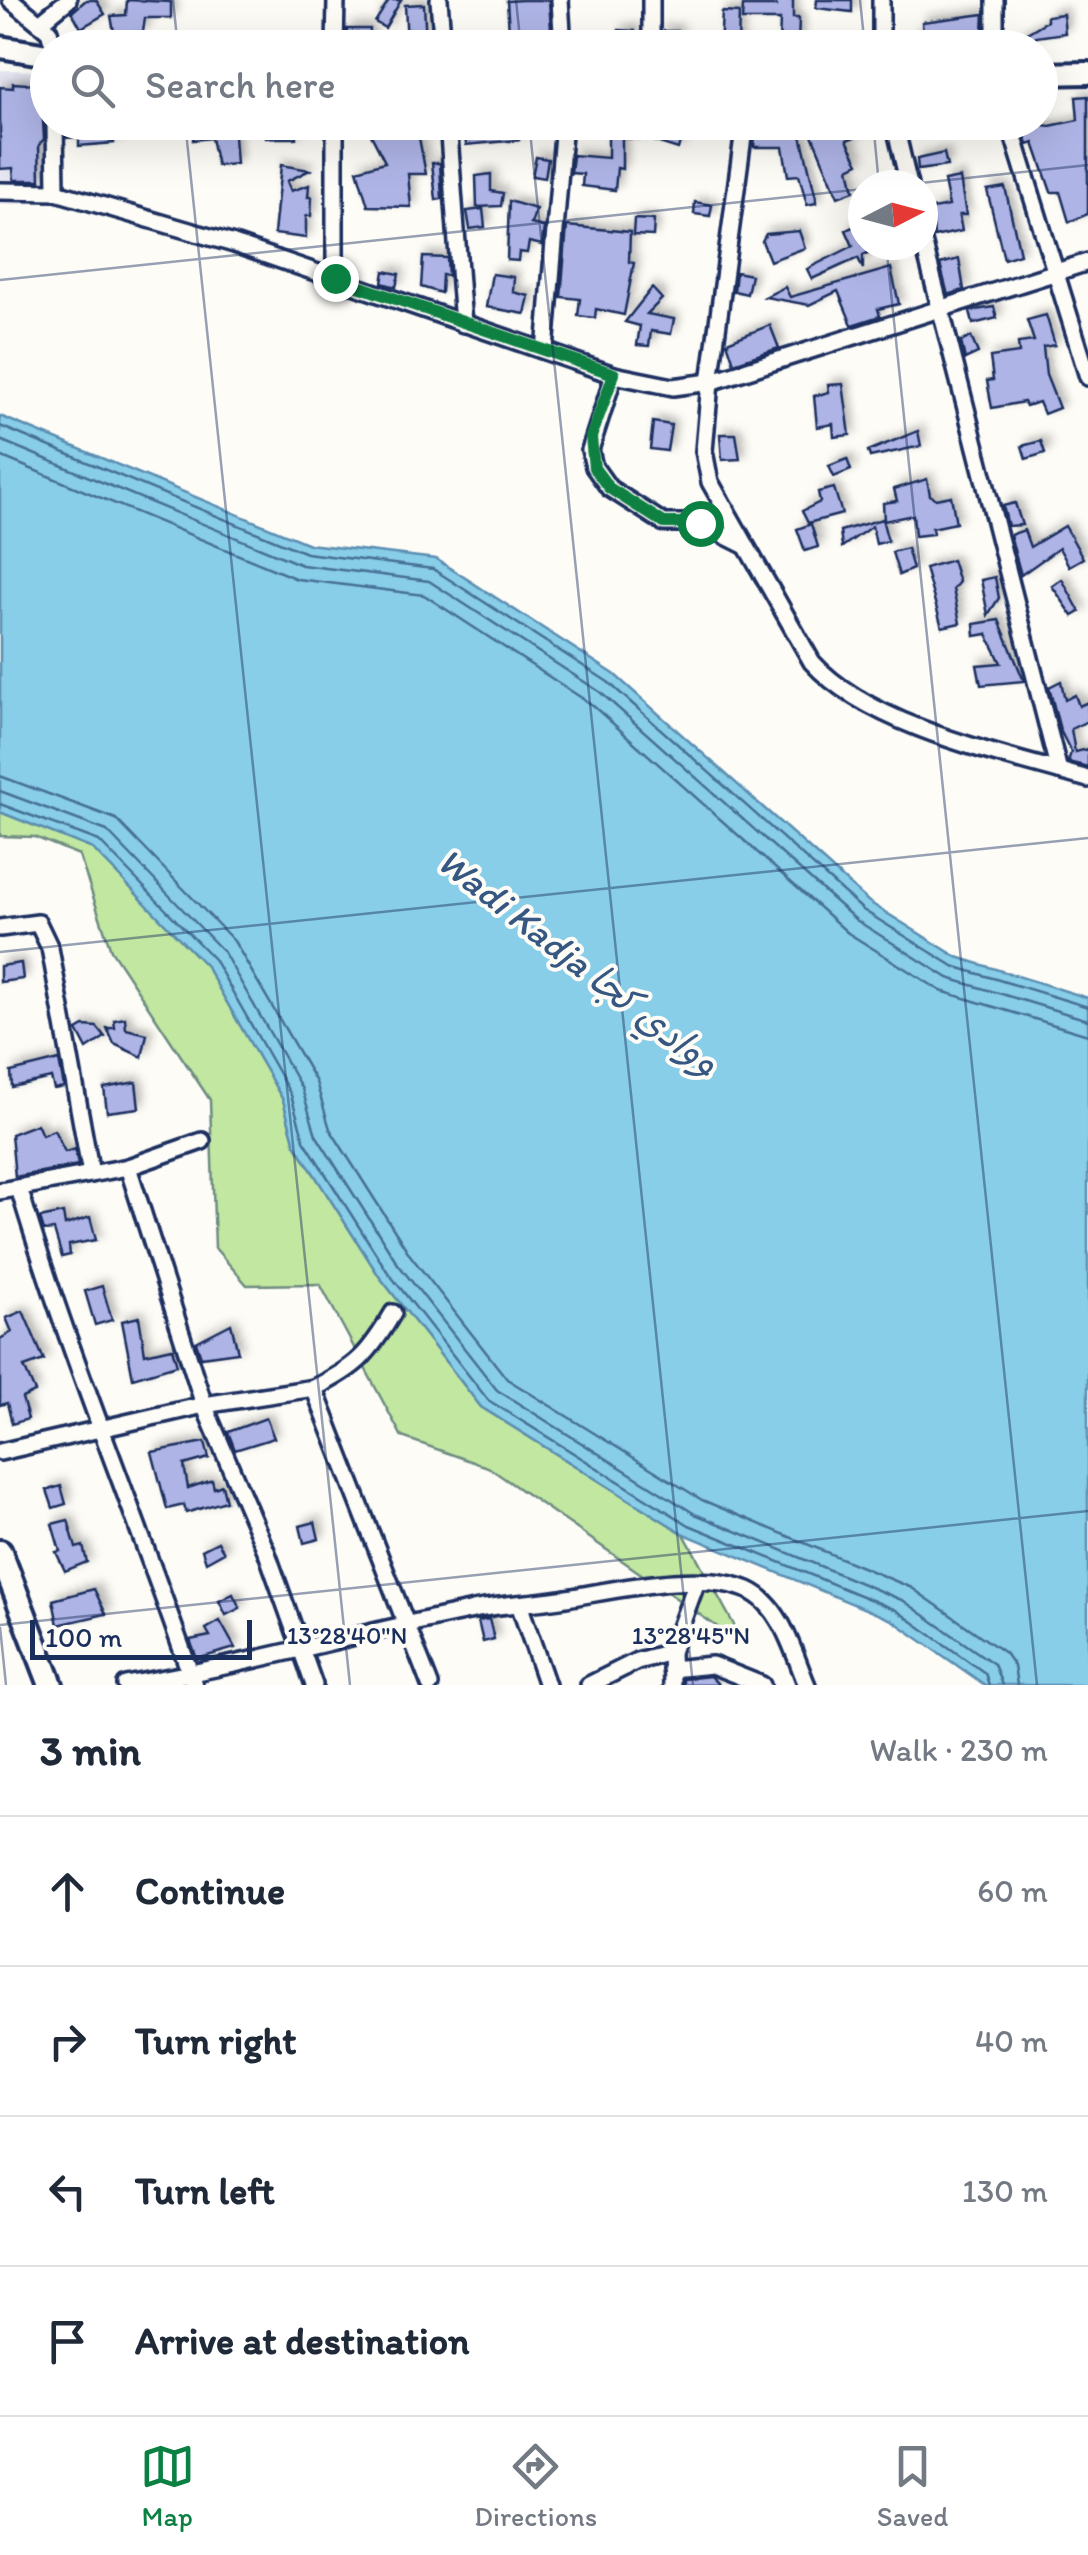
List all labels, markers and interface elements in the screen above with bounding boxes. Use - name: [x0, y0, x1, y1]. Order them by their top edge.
- search box: [30, 30, 1058, 140]
- icon: search: [65, 58, 120, 113]
- text: Search here: [145, 62, 336, 108]
- north arrow: [848, 170, 938, 260]
- route end: [313, 256, 359, 302]
- route start: [678, 501, 724, 547]
- water label: Wadi Kadja ووادي كجا: [426, 837, 730, 1090]
- scale bar: [30, 1615, 252, 1660]
- text: 100 m: [45, 1620, 122, 1654]
- text: 13°28'40"N: [287, 1620, 407, 1650]
- text: 13°28'45"N: [632, 1620, 750, 1650]
- text: 3 min: [40, 1725, 141, 1776]
- text: Walk · 230 m: [870, 1731, 1048, 1769]
- icon: ahead: [40, 1864, 95, 1919]
- text: Continue: [135, 1868, 285, 1914]
- text: 60 m: [977, 1872, 1048, 1910]
- icon: right: [40, 2014, 95, 2069]
- text: Turn right: [135, 2018, 297, 2064]
- text: 40 m: [975, 2022, 1048, 2060]
- icon: left: [40, 2164, 95, 2219]
- text: Turn left: [135, 2168, 275, 2214]
- text: 130 m: [962, 2172, 1048, 2210]
- icon: arrive: [40, 2314, 95, 2369]
- text: Arrive at destination: [135, 2318, 470, 2364]
- tab: Map: [140, 2439, 195, 2533]
- tab: Directions: [474, 2439, 597, 2533]
- tab: Saved: [877, 2439, 948, 2533]

